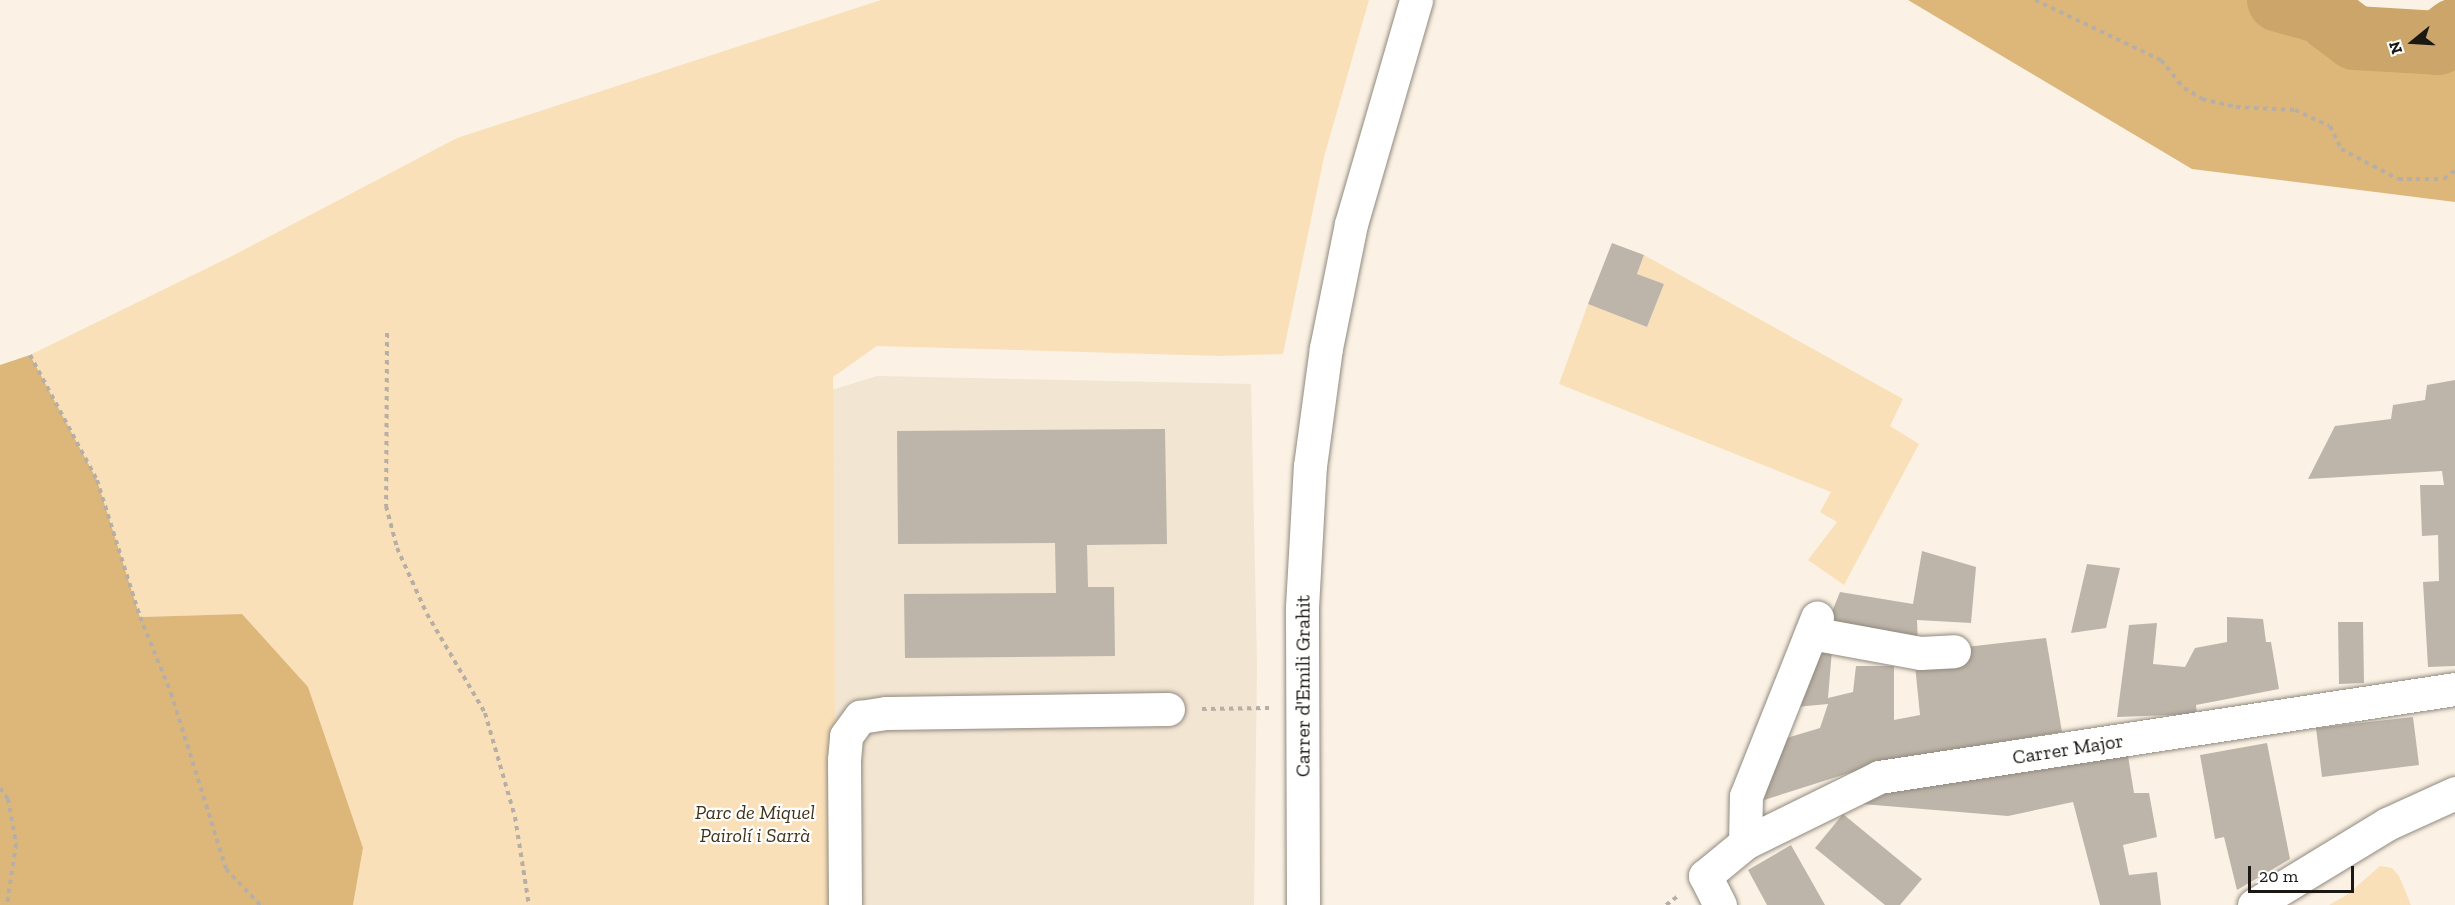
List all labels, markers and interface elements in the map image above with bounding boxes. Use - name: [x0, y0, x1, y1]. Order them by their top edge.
- north arrow: [2383, 12, 2443, 72]
- text: N: [2384, 39, 2406, 56]
- street label: Carrer d'Emili Grahit: [1291, 595, 1315, 777]
- street label: Carrer Major: [2011, 728, 2125, 770]
- park label: Parc de Miquel Pairolí i Sarrà: [695, 800, 815, 847]
- scale bar: [2251, 854, 2358, 892]
- text: 20 m: [2259, 865, 2298, 887]

